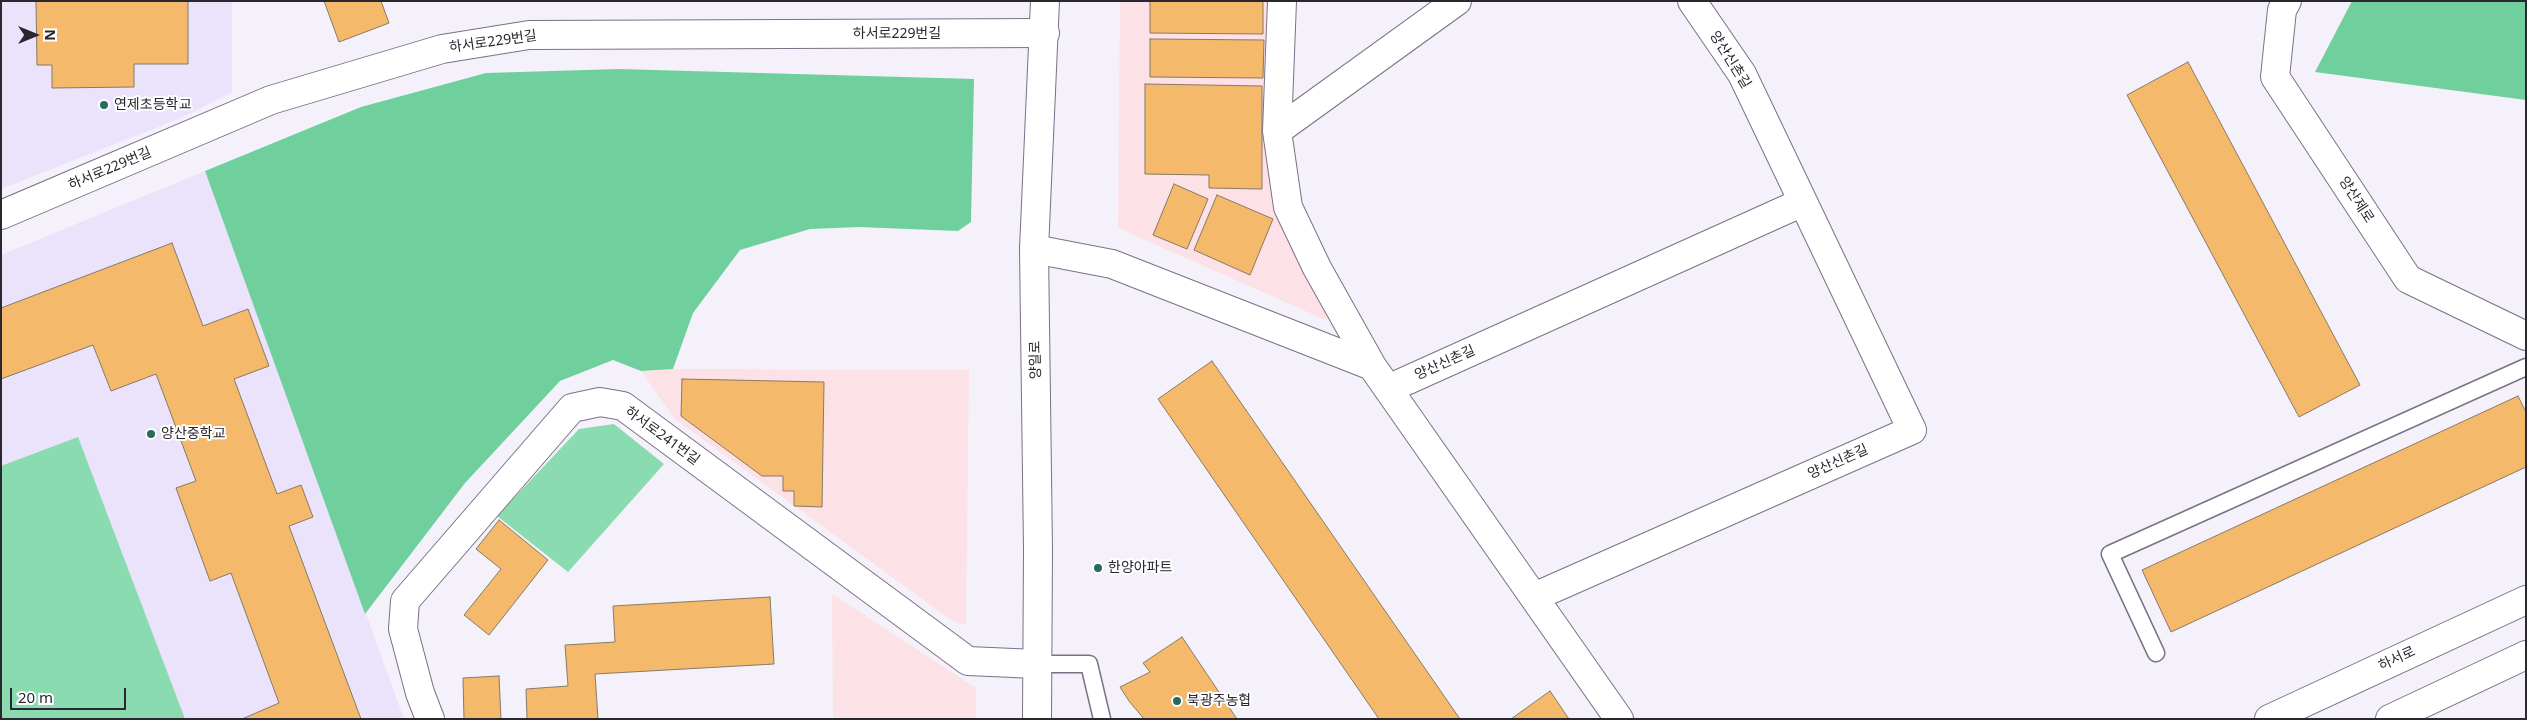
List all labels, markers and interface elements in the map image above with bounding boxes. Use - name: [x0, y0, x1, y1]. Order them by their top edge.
- north arrow: [10, 10, 60, 60]
- street label: 하서로229번길: [853, 26, 941, 42]
- street label: 하서로229번길: [448, 28, 538, 56]
- street label: 양산신촌길: [1706, 28, 1754, 92]
- text: N: [41, 29, 60, 41]
- place label: 연제초등학교: [114, 97, 191, 113]
- marker: 연제초등학교: [98, 99, 110, 111]
- street label: 하서로229번길: [66, 144, 154, 194]
- street label: 양산제로: [2335, 174, 2377, 226]
- street label: 양일로: [1027, 341, 1045, 379]
- street label: 양산신촌길: [1412, 342, 1478, 384]
- street label: 하서로241번길: [621, 403, 703, 469]
- place label: 양산중학교: [161, 426, 225, 442]
- marker: 양산중학교: [145, 428, 157, 440]
- street label: 양산신촌길: [1805, 441, 1871, 483]
- place label: 한양아파트: [1108, 560, 1172, 576]
- marker: 한양아파트: [1092, 562, 1104, 574]
- street label: 하서로: [2376, 643, 2418, 675]
- scale bar: [12, 678, 129, 710]
- text: 20 m: [18, 687, 53, 707]
- place label: 북광주농협: [1187, 693, 1251, 709]
- marker: 북광주농협: [1171, 695, 1183, 707]

